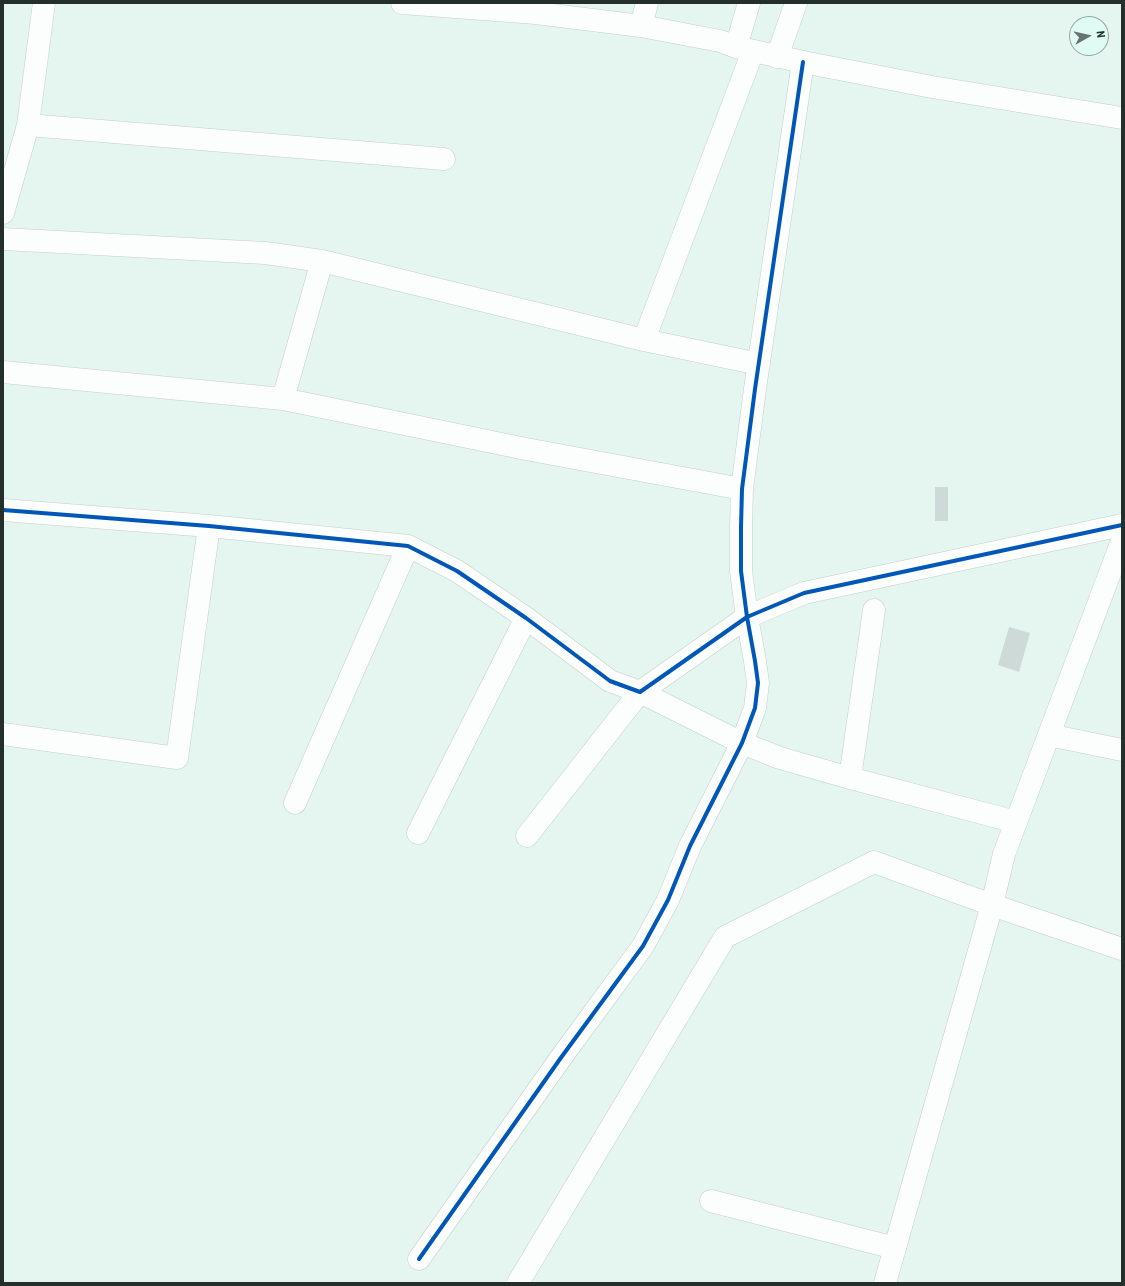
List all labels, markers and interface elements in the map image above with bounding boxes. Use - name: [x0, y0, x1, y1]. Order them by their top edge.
- north arrow: [1069, 16, 1109, 56]
- text: N: [1093, 30, 1107, 39]

